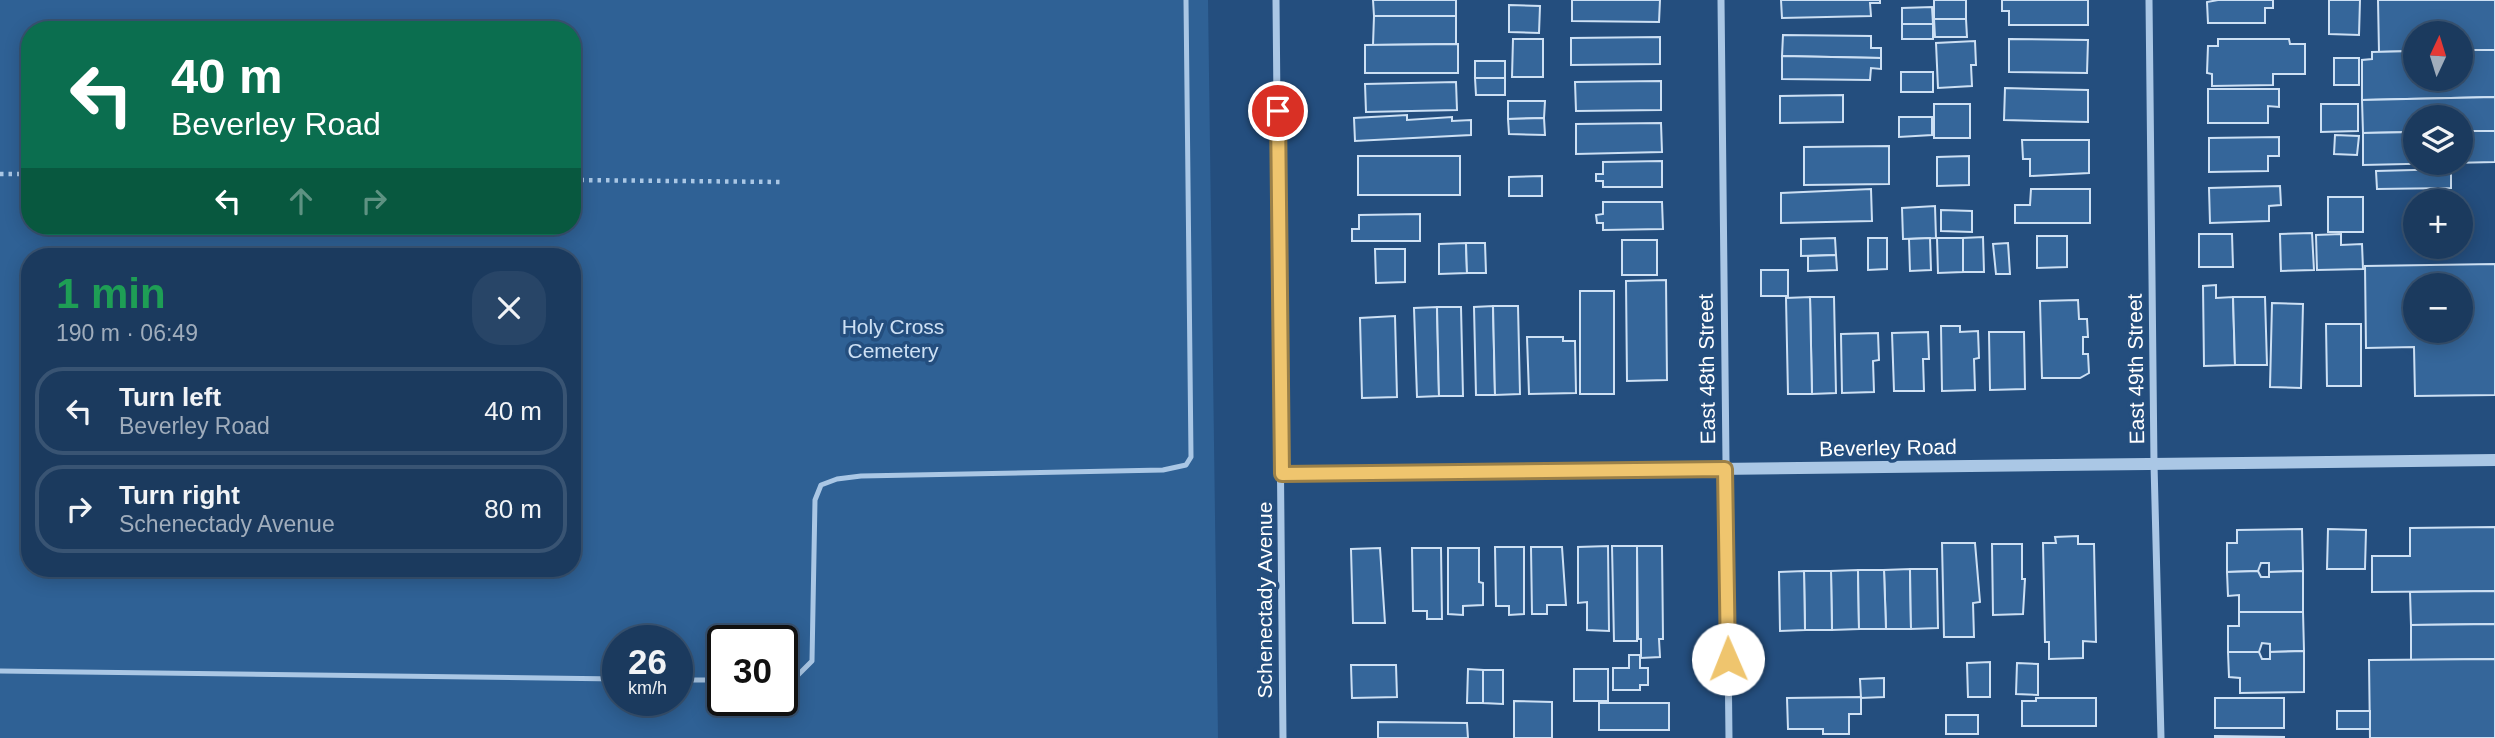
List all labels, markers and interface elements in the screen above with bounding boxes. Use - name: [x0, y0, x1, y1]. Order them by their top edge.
- north arrow: [2403, 21, 2473, 91]
- map controls: [2403, 21, 2473, 343]
- icon: left: [56, 49, 147, 140]
- text: 40 m: [171, 49, 283, 103]
- pin: [1248, 81, 1308, 141]
- icon: arrive: [1259, 92, 1297, 130]
- button: layers: [2403, 105, 2473, 175]
- text: Beverley Road: [171, 106, 381, 142]
- icon: left: [209, 182, 247, 220]
- icon: ahead: [282, 182, 320, 220]
- icon: right: [355, 182, 393, 220]
- button: +: [2403, 189, 2473, 259]
- text: 1 min: [56, 270, 166, 317]
- button: close: [472, 271, 546, 345]
- button: −: [2403, 273, 2473, 343]
- street label: East 48th Street: [1694, 293, 1719, 444]
- street label: East 49th Street: [2123, 293, 2148, 444]
- park label: Holy Cross Cemetery: [842, 315, 944, 362]
- text: 190 m · 06:49: [56, 320, 198, 346]
- text: Turn left: [119, 382, 221, 412]
- icon: left: [60, 392, 98, 430]
- text: 40 m: [484, 396, 542, 426]
- text: Beverley Road: [119, 413, 270, 439]
- street label: Beverley Road: [1819, 435, 1957, 460]
- text: Turn right: [119, 480, 240, 510]
- icon: right: [60, 490, 98, 528]
- text: 80 m: [484, 494, 542, 524]
- street label: Schenectady Avenue: [1253, 502, 1276, 698]
- text: Schenectady Avenue: [119, 511, 335, 537]
- position arrow: [1691, 622, 1765, 696]
- speed limit sign: 30: [707, 625, 798, 716]
- text: 26: [628, 642, 667, 681]
- text: km/h: [628, 678, 667, 698]

